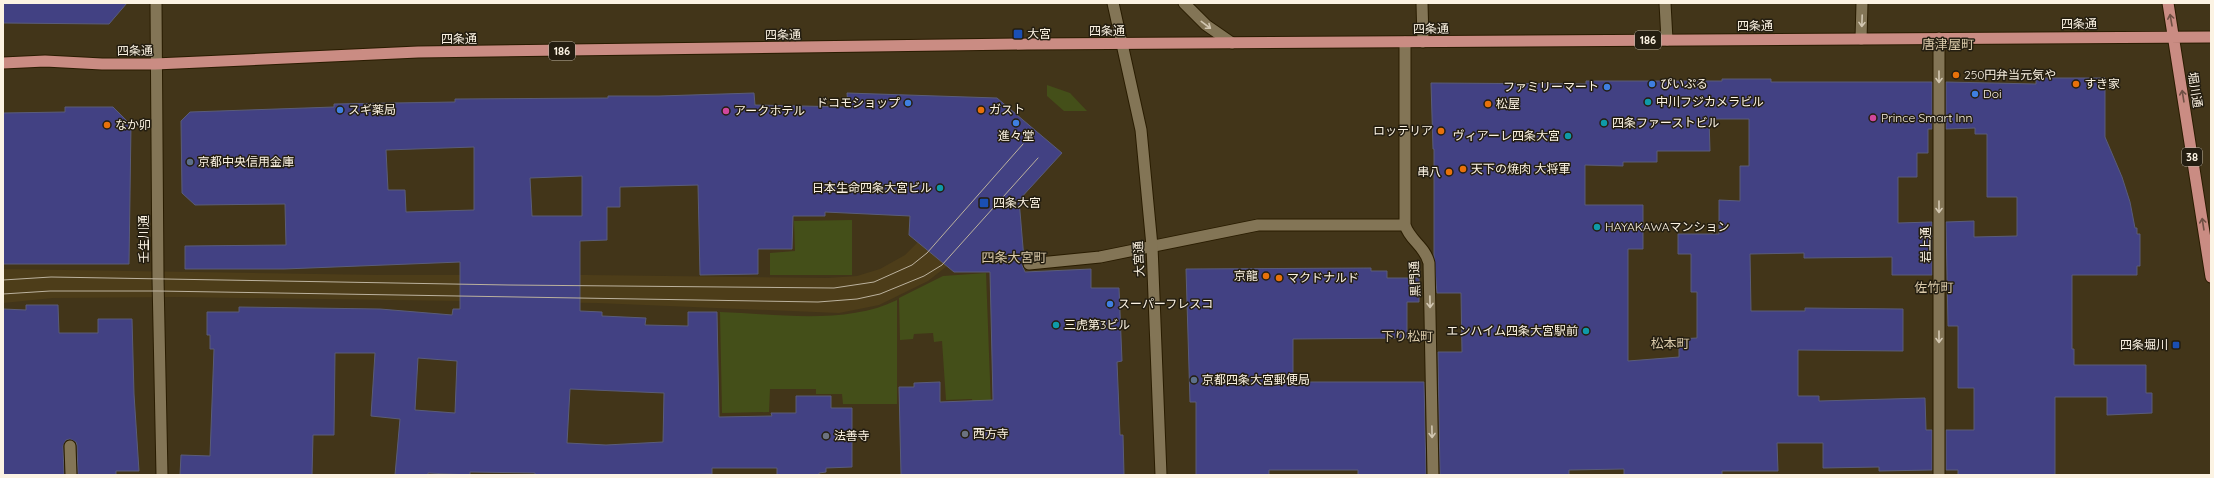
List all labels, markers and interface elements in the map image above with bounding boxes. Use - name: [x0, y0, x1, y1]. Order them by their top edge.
- one-way arrow: [1858, 14, 1866, 27]
- one-way arrow: [2167, 14, 2175, 27]
- street label: 四条通: [2061, 16, 2097, 31]
- street label: 四条通: [1737, 18, 1773, 33]
- one-way arrow: [1201, 20, 1212, 29]
- street label: 四条通: [1413, 21, 1449, 36]
- street label: 四条通: [1089, 23, 1125, 38]
- place label: 大宮: [1027, 26, 1051, 41]
- street label: 四条通: [765, 27, 801, 42]
- marker: 大宮: [1012, 28, 1024, 40]
- street label: 四条通: [441, 31, 477, 46]
- road number: 186: [1635, 31, 1661, 49]
- district label: 唐津屋町: [1922, 36, 1974, 52]
- road number: 186: [549, 42, 575, 60]
- street label: 四条通: [117, 43, 153, 58]
- place label: 250円弁当元気や: [1964, 67, 2056, 82]
- one-way arrow: [1935, 70, 1943, 83]
- marker: 250円弁当元気や: [1951, 70, 1961, 80]
- street label: 堀川通: [2185, 71, 2206, 109]
- place label: ぴいぷる: [1660, 76, 1708, 91]
- place label: すき家: [2084, 76, 2120, 91]
- place label: ファミリーマート: [1503, 79, 1599, 94]
- marker: ぴいぷる: [1647, 79, 1657, 89]
- marker: すき家: [2071, 79, 2081, 89]
- marker: ファミリーマート: [1602, 82, 1612, 92]
- place label: Doi: [1983, 86, 2002, 101]
- marker: Doi: [1970, 89, 1980, 99]
- one-way arrow: [2179, 90, 2187, 103]
- place label: 中川フジカメラビル: [1656, 94, 1764, 109]
- place label: ドコモショップ: [816, 95, 900, 110]
- place label: 松屋: [1496, 96, 1520, 111]
- marker: 中川フジカメラビル: [1643, 97, 1653, 107]
- marker: ドコモショップ: [903, 98, 913, 108]
- marker: 松屋: [1483, 99, 1493, 109]
- place label: スギ薬局: [348, 102, 396, 117]
- place label: ガスト: [989, 102, 1025, 117]
- place label: アークホテル: [734, 103, 805, 118]
- marker: スギ薬局: [335, 105, 345, 115]
- marker: ガスト: [976, 105, 986, 115]
- marker: アークホテル: [721, 106, 731, 116]
- place label: Prince Smart Inn: [1881, 110, 1972, 125]
- marker: Prince Smart Inn: [1868, 113, 1878, 123]
- place label: 四条ファーストビル: [1612, 115, 1719, 130]
- place label: なか卯: [115, 117, 151, 132]
- marker: 進々堂: [1011, 118, 1021, 128]
- marker: 四条ファーストビル: [1599, 118, 1609, 128]
- marker: なか卯: [102, 120, 112, 130]
- place label: ロッテリア: [1373, 123, 1433, 138]
- marker: ロッテリア: [1436, 126, 1446, 136]
- place label: 進々堂: [998, 128, 1034, 143]
- place label: ヴィアーレ四条大宮: [1453, 128, 1560, 143]
- marker: ヴィアーレ四条大宮: [1563, 131, 1573, 141]
- road number: 38: [2182, 148, 2202, 166]
- place label: 京都中央信用金庫: [198, 154, 294, 169]
- marker: 京都中央信用金庫: [185, 157, 195, 167]
- place label: 天下の焼肉 大将軍: [1471, 161, 1570, 176]
- place label: 串八: [1417, 164, 1441, 179]
- marker: 天下の焼肉 大将軍: [1458, 164, 1468, 174]
- marker: 串八: [1444, 167, 1454, 177]
- place label: 日本生命四条大宮ビル: [812, 180, 932, 195]
- marker: 日本生命四条大宮ビル: [935, 183, 945, 193]
- place label: 四条大宮: [993, 195, 1041, 210]
- marker: 四条大宮: [978, 197, 990, 209]
- one-way arrow: [1935, 200, 1943, 213]
- street label: 壬生川通: [136, 215, 151, 263]
- one-way arrow: [2199, 218, 2207, 231]
- place label: HAYAKAWAマンション: [1605, 219, 1730, 234]
- marker: HAYAKAWAマンション: [1592, 222, 1602, 232]
- street label: 岩上通: [1918, 227, 1933, 263]
- street label: 大宮通: [1130, 241, 1147, 277]
- district label: 四条大宮町: [981, 249, 1047, 265]
- street label: 黒門通: [1406, 261, 1423, 297]
- place label: 京龍: [1234, 268, 1258, 283]
- place label: マクドナルド: [1287, 270, 1359, 285]
- marker: 京龍: [1261, 271, 1271, 281]
- marker: マクドナルド: [1274, 273, 1284, 283]
- district label: 佐竹町: [1914, 279, 1954, 295]
- one-way arrow: [1426, 295, 1434, 308]
- place label: スーパーフレスコ: [1118, 296, 1213, 311]
- marker: スーパーフレスコ: [1105, 299, 1115, 309]
- place label: 三虎第3ビル: [1064, 317, 1130, 332]
- marker: 三虎第3ビル: [1051, 320, 1061, 330]
- place label: エンハイム四条大宮駅前: [1446, 323, 1578, 338]
- marker: エンハイム四条大宮駅前: [1581, 326, 1591, 336]
- district label: 下り松町: [1381, 328, 1433, 344]
- one-way arrow: [1935, 330, 1943, 343]
- district label: 松本町: [1650, 335, 1690, 351]
- place label: 四条堀川: [2120, 337, 2168, 352]
- marker: 四条堀川: [2171, 340, 2181, 350]
- place label: 京都四条大宮郵便局: [1202, 372, 1310, 387]
- marker: 京都四条大宮郵便局: [1189, 375, 1199, 385]
- one-way arrow: [1429, 425, 1436, 438]
- place label: 西方寺: [973, 426, 1009, 441]
- place label: 法善寺: [834, 428, 870, 443]
- marker: 西方寺: [960, 429, 970, 439]
- marker: 法善寺: [821, 431, 831, 441]

